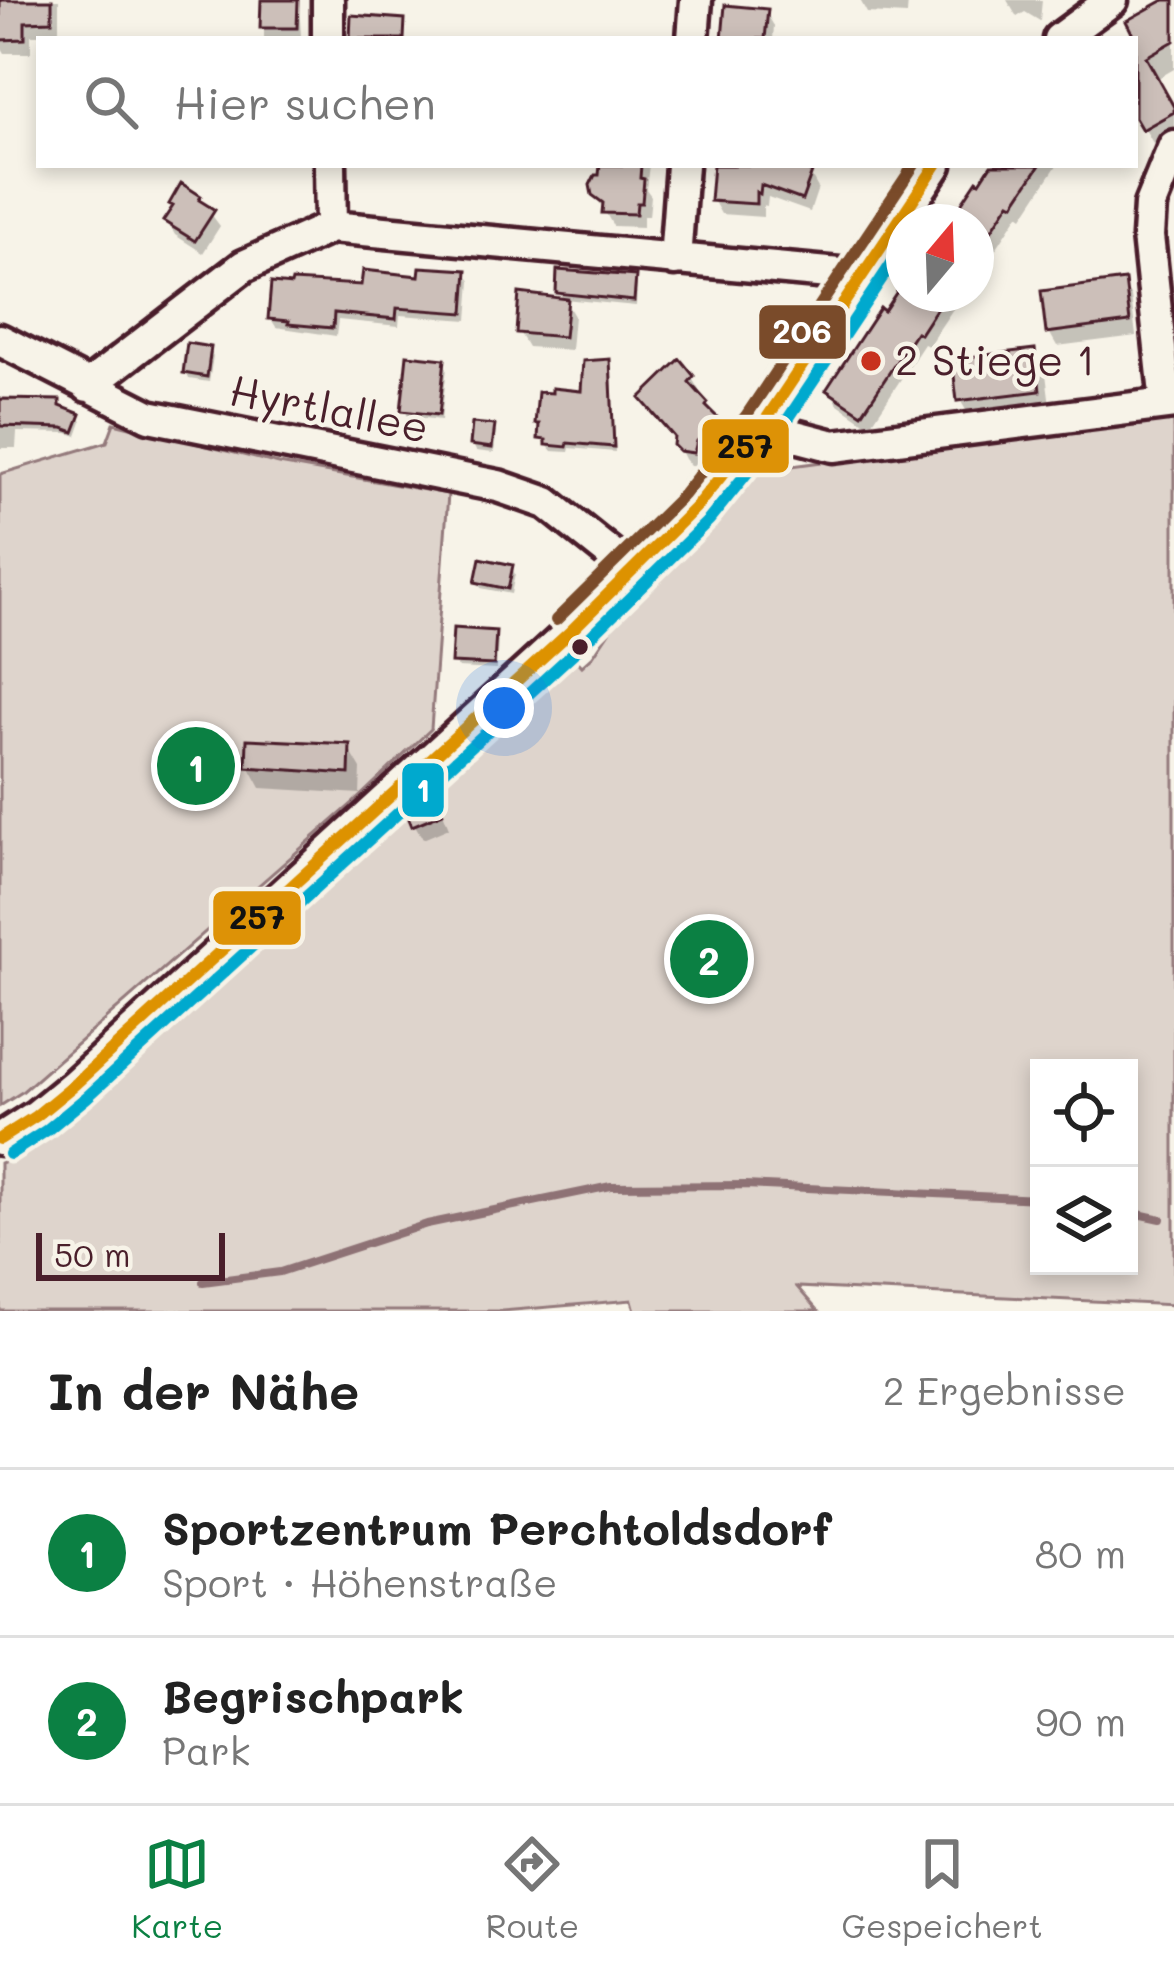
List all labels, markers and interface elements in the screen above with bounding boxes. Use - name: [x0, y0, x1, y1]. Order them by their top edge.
- search box: [36, 36, 1138, 168]
- icon: search: [78, 69, 144, 135]
- text: Hier suchen: [174, 73, 436, 131]
- north arrow: [886, 204, 994, 312]
- line badge: 206: [757, 303, 848, 361]
- text: 206: [772, 308, 832, 351]
- place label: 2 Stiege 1: [895, 332, 1095, 387]
- marker: 2 Stiege 1: [858, 348, 884, 374]
- street label: Hyrtlallee: [225, 361, 433, 454]
- line badge: 257: [700, 417, 791, 475]
- text: 257: [717, 423, 773, 466]
- unlabelled marker: [569, 636, 591, 658]
- your location: [474, 678, 534, 738]
- pin: 1: [157, 721, 235, 811]
- line badge: 1: [400, 761, 446, 819]
- text: 1: [416, 767, 430, 810]
- line badge: 257: [211, 889, 303, 947]
- text: 257: [229, 894, 285, 937]
- pin: 2: [670, 914, 748, 1004]
- map controls: [1030, 1059, 1138, 1275]
- button: locate: [1030, 1059, 1138, 1167]
- button: layers: [1030, 1167, 1138, 1275]
- scale bar: [36, 1227, 225, 1280]
- text: 50 m: [54, 1232, 130, 1275]
- text: In der Nähe: [48, 1356, 359, 1423]
- text: 2 Ergebnisse: [883, 1364, 1126, 1415]
- text: Sportzentrum Perchtoldsdorf: [162, 1498, 832, 1556]
- text: 1: [78, 1527, 96, 1578]
- text: 80 m: [1035, 1527, 1126, 1578]
- text: Sport · Höhenstraße: [162, 1556, 557, 1607]
- text: Begrischpark: [162, 1666, 464, 1724]
- text: 2: [76, 1695, 98, 1746]
- text: 90 m: [1035, 1695, 1126, 1746]
- text: Park: [162, 1724, 250, 1775]
- tab: Karte: [131, 1831, 223, 1946]
- tab: Route: [486, 1831, 579, 1946]
- tab: Gespeichert: [842, 1831, 1043, 1946]

